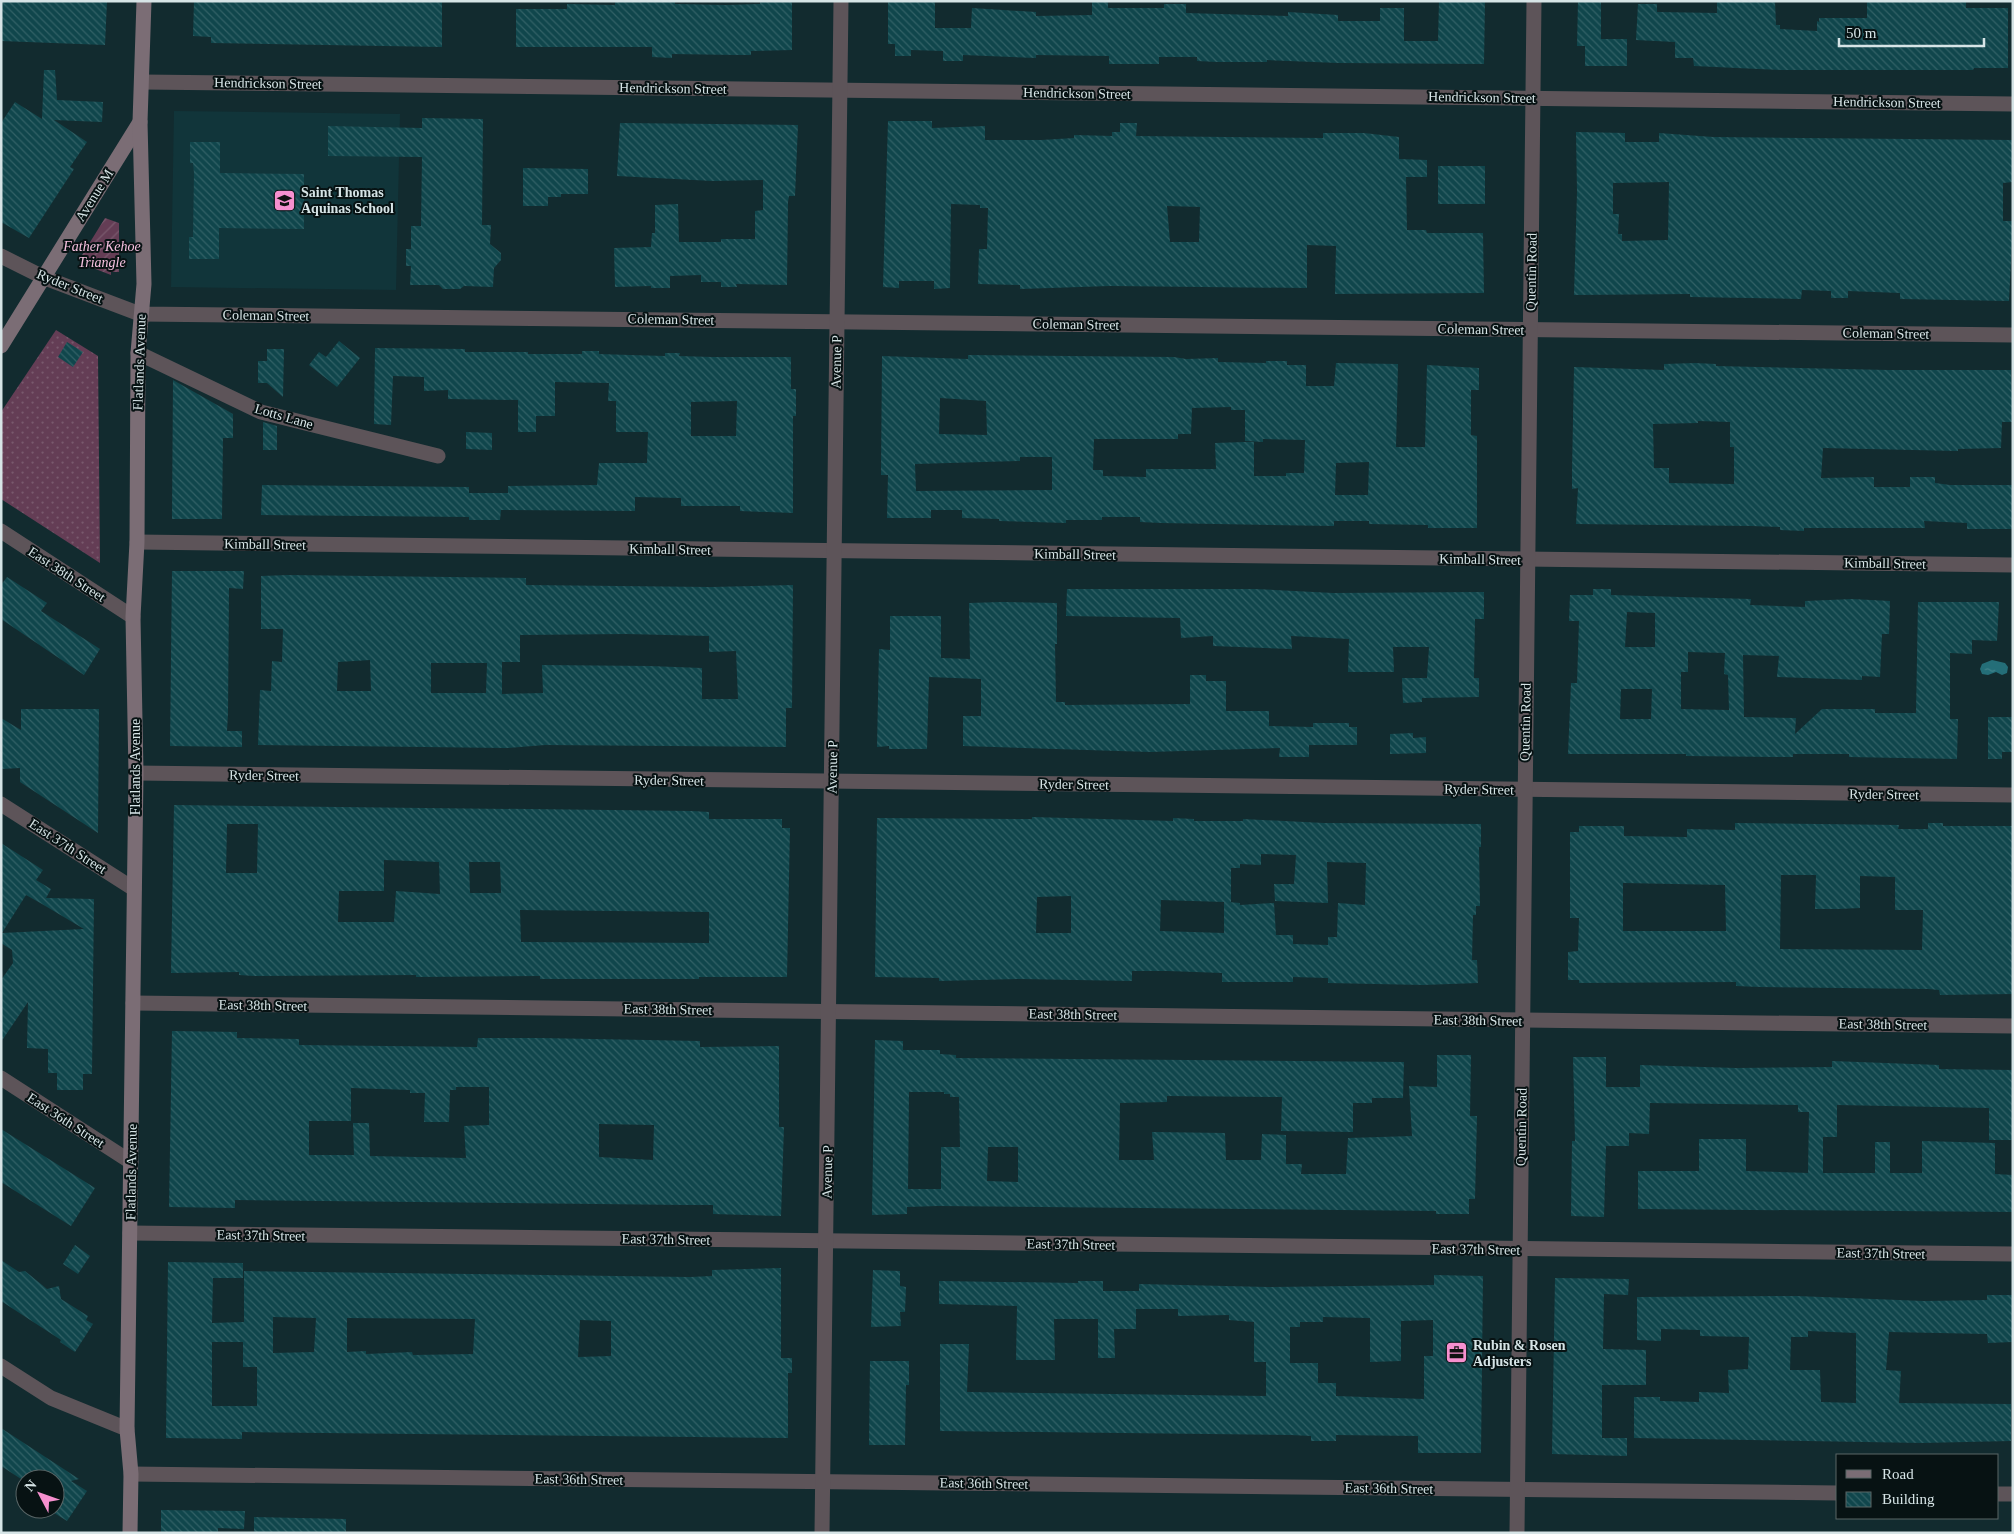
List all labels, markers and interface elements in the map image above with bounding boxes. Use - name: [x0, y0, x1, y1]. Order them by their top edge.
- scale bar: [1839, 15, 1984, 47]
- text: 50 m: [1846, 25, 1877, 41]
- street label: Hendrickson Street: [214, 75, 322, 92]
- street label: Hendrickson Street: [619, 80, 727, 97]
- street label: Hendrickson Street: [1023, 85, 1131, 102]
- street label: Hendrickson Street: [1428, 89, 1536, 106]
- street label: Hendrickson Street: [1833, 94, 1941, 111]
- street label: Avenue M: [73, 166, 117, 224]
- place label: Saint Thomas Aquinas School: [301, 185, 394, 216]
- school or university icon: Saint Thomas Aquinas School: [273, 188, 297, 212]
- street label: Quentin Road: [1523, 233, 1540, 311]
- park label: Father Kehoe Triangle: [62, 239, 141, 270]
- street label: Ryder Street: [35, 266, 105, 307]
- street label: Coleman Street: [223, 307, 310, 324]
- street label: Coleman Street: [628, 311, 715, 328]
- street label: Flatlands Avenue: [130, 314, 149, 411]
- street label: Coleman Street: [1033, 316, 1120, 333]
- street label: Coleman Street: [1438, 321, 1525, 338]
- street label: Coleman Street: [1843, 325, 1930, 342]
- street label: Avenue P: [829, 335, 844, 389]
- street label: Lotts Lane: [253, 401, 315, 432]
- street label: Kimball Street: [224, 536, 306, 553]
- street label: Kimball Street: [629, 541, 711, 558]
- street label: East 38th Street: [25, 544, 108, 605]
- street label: Kimball Street: [1034, 546, 1116, 563]
- street label: Kimball Street: [1439, 551, 1521, 568]
- street label: Kimball Street: [1844, 555, 1926, 572]
- street label: Quentin Road: [1517, 683, 1534, 761]
- street label: Flatlands Avenue: [128, 719, 143, 815]
- street label: Avenue P: [825, 740, 840, 794]
- street label: Ryder Street: [229, 767, 299, 784]
- street label: Ryder Street: [634, 772, 704, 789]
- street label: Ryder Street: [1039, 776, 1109, 793]
- street label: Ryder Street: [1444, 781, 1514, 798]
- street label: Ryder Street: [1849, 786, 1919, 803]
- street label: East 37th Street: [26, 816, 109, 877]
- street label: East 38th Street: [219, 997, 308, 1014]
- street label: East 38th Street: [624, 1001, 713, 1018]
- street label: East 38th Street: [1029, 1006, 1118, 1023]
- street label: East 38th Street: [1434, 1012, 1523, 1029]
- street label: East 38th Street: [1839, 1016, 1928, 1033]
- street label: Quentin Road: [1513, 1088, 1530, 1166]
- street label: East 36th Street: [24, 1090, 107, 1151]
- street label: Flatlands Avenue: [123, 1124, 140, 1220]
- street label: Avenue P: [820, 1145, 835, 1199]
- street label: East 37th Street: [217, 1227, 306, 1244]
- street label: East 37th Street: [622, 1231, 711, 1248]
- street label: East 37th Street: [1027, 1236, 1116, 1253]
- street label: East 37th Street: [1432, 1241, 1521, 1258]
- street label: East 37th Street: [1837, 1245, 1926, 1262]
- place label: Rubin & Rosen Adjusters: [1473, 1338, 1566, 1369]
- office icon: Rubin & Rosen Adjusters: [1445, 1341, 1469, 1365]
- legend: [1836, 1454, 1999, 1519]
- text: Road: [1882, 1466, 1914, 1482]
- north arrow: [15, 1469, 65, 1519]
- street label: East 36th Street: [535, 1471, 624, 1488]
- street label: East 36th Street: [940, 1475, 1029, 1492]
- text: N: [22, 1477, 40, 1495]
- street label: East 36th Street: [1345, 1480, 1434, 1497]
- text: Building: [1882, 1491, 1935, 1507]

